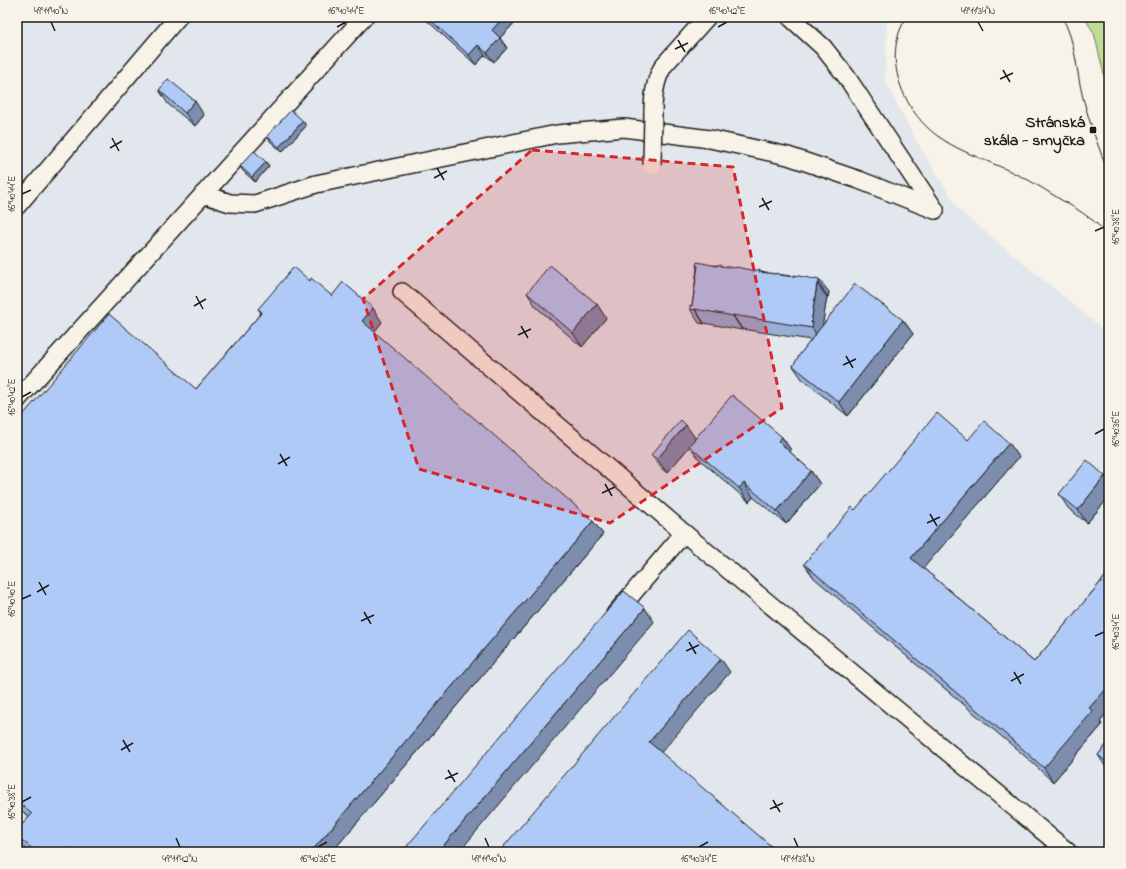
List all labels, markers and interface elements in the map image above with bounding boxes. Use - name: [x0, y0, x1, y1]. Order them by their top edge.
- text: 49°11'40"N: [34, 4, 69, 19]
- text: 16°40'44"E: [328, 4, 364, 19]
- text: 16°40'42"E: [708, 4, 746, 19]
- text: 49°11'34"N: [961, 4, 996, 19]
- place label: Stránská skála - smyčka: [984, 111, 1086, 154]
- marker: Stránská skála - smyčka: [1088, 125, 1098, 135]
- text: 16°40'44"E: [5, 176, 20, 212]
- text: 16°40'38"E: [1109, 209, 1124, 245]
- text: 16°40'42"E: [5, 378, 20, 416]
- text: 16°40'36"E: [1109, 411, 1124, 447]
- text: 16°40'40"E: [5, 581, 20, 617]
- text: 16°40'34"E: [1109, 614, 1124, 650]
- text: 16°40'38"E: [5, 784, 20, 820]
- text: 49°11'42"N: [162, 852, 198, 867]
- text: 16°40'36"E: [300, 852, 336, 867]
- text: 49°11'40"N: [472, 852, 507, 867]
- text: 16°40'34"E: [681, 852, 717, 867]
- text: 49°11'38"N: [781, 852, 815, 867]

